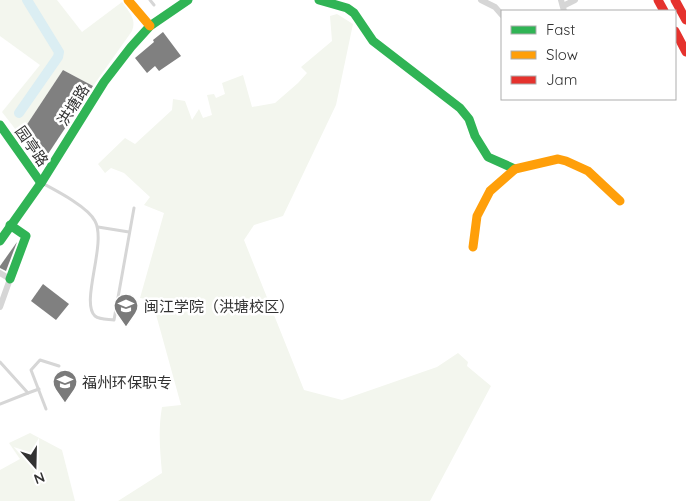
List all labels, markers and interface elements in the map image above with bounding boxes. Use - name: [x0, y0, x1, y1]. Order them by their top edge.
- legend: [501, 10, 676, 100]
- text: Fast: [546, 20, 575, 39]
- text: Slow: [546, 45, 578, 64]
- text: Jam: [546, 70, 577, 89]
- street label: 洪塘路: [53, 81, 93, 129]
- street label: 园亭路: [11, 122, 53, 170]
- school or university icon: 闽江学院（洪塘校区）: [113, 293, 139, 327]
- place label: 闽江学院（洪塘校区）: [144, 297, 294, 316]
- school or university icon: 福州环保职专: [52, 369, 78, 403]
- place label: 福州环保职专: [82, 373, 172, 392]
- north arrow: [10, 441, 60, 491]
- text: N: [32, 468, 47, 488]

